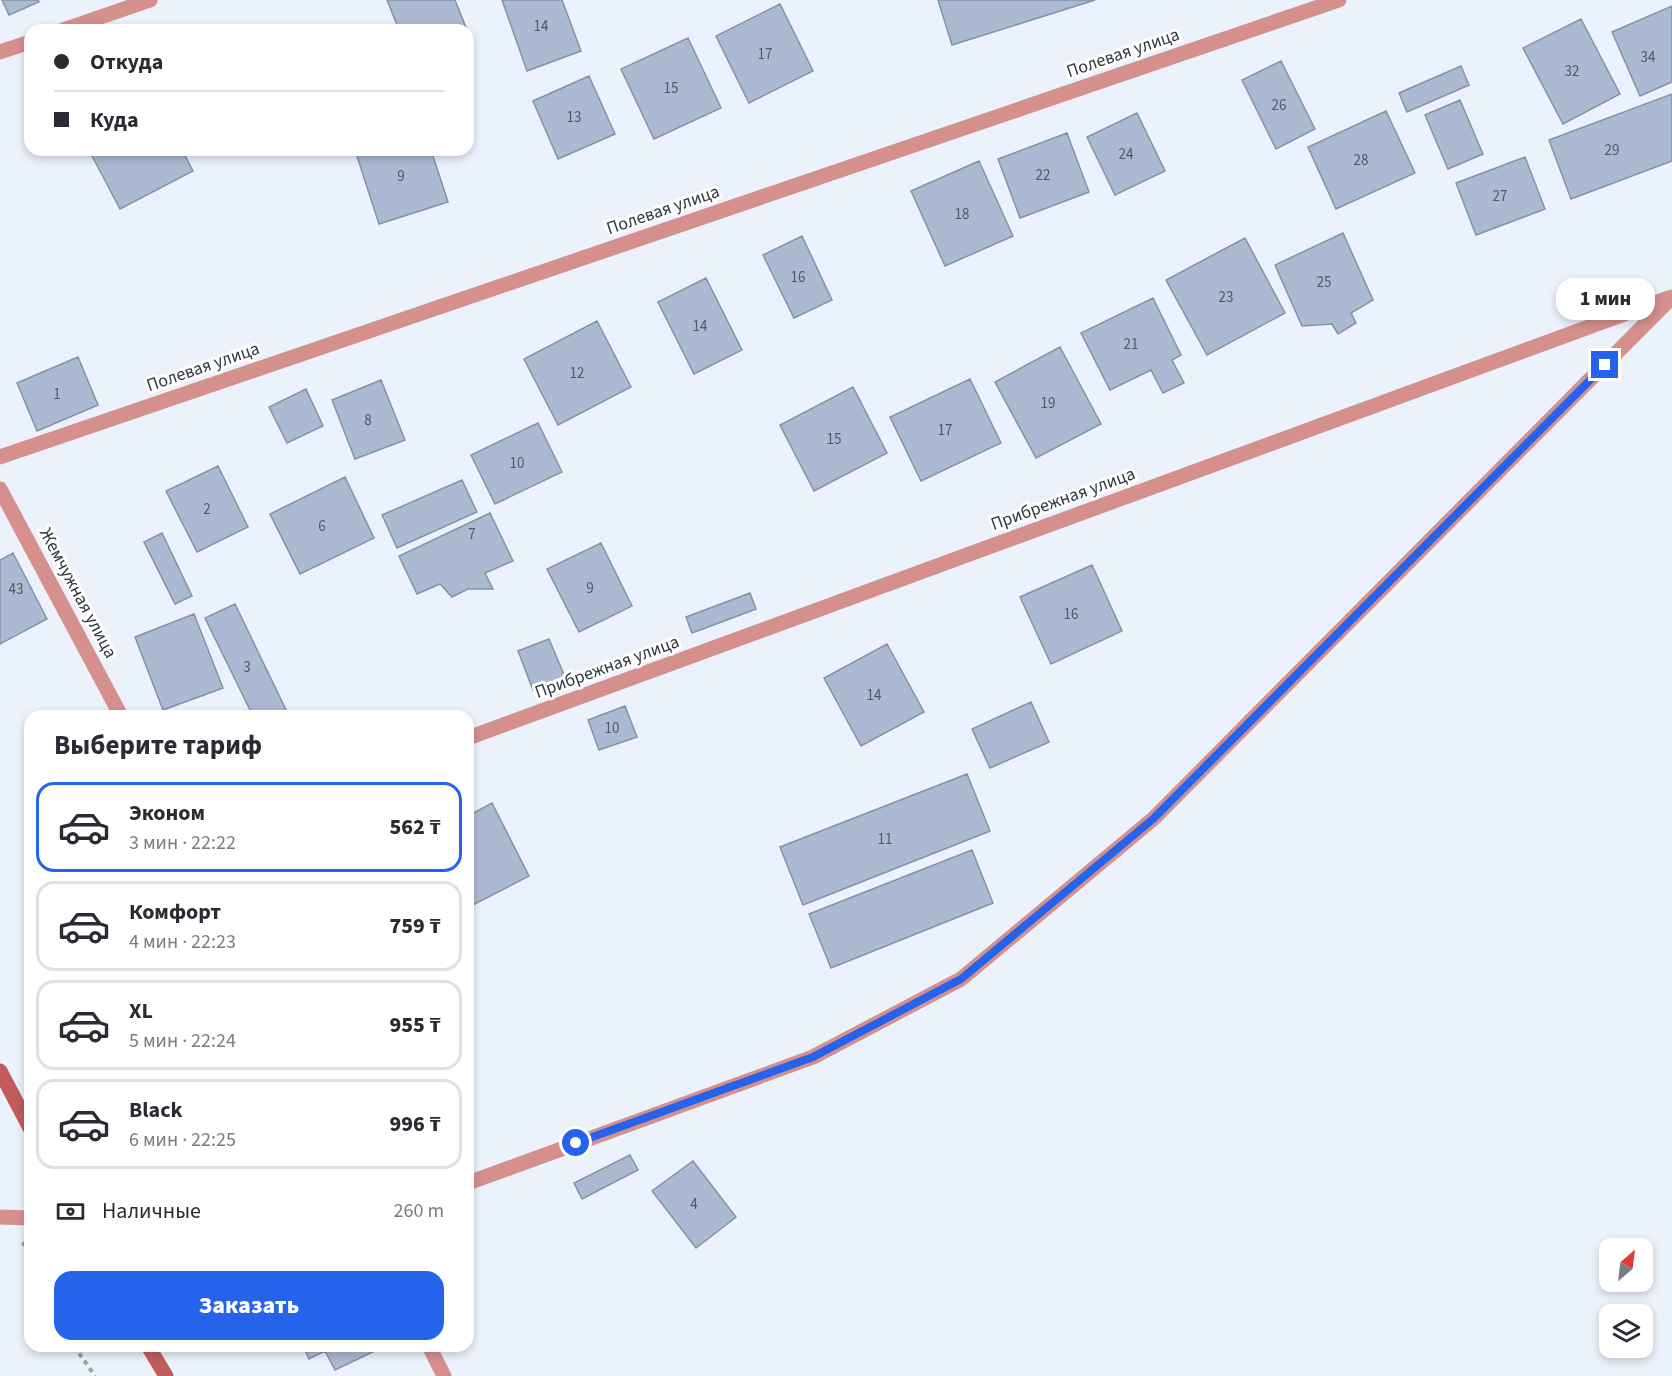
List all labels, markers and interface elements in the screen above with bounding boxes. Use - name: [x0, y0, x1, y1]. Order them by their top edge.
- house number: 14: [534, 16, 549, 37]
- street label: Полевая улица: [1063, 22, 1183, 84]
- house number: 17: [758, 44, 772, 65]
- text: Откуда: [90, 46, 163, 78]
- house number: 34: [1641, 47, 1656, 68]
- house number: 32: [1565, 61, 1579, 82]
- house number: 15: [664, 78, 678, 99]
- house number: 26: [1272, 95, 1286, 116]
- text: Куда: [90, 104, 139, 136]
- house number: 13: [567, 107, 581, 128]
- house number: 29: [1605, 140, 1619, 161]
- house number: 24: [1119, 144, 1134, 165]
- house number: 28: [1354, 150, 1368, 171]
- house number: 22: [1036, 165, 1050, 186]
- house number: 9: [397, 166, 405, 187]
- street label: Полевая улица: [603, 179, 723, 241]
- house number: 27: [1493, 186, 1507, 207]
- house number: 18: [955, 204, 969, 225]
- house number: 16: [791, 267, 805, 288]
- house number: 25: [1317, 272, 1331, 293]
- callout: 1 мин: [1556, 278, 1654, 320]
- text: 1 мин: [1580, 285, 1631, 313]
- house number: 23: [1219, 287, 1233, 308]
- house number: 14: [693, 316, 708, 337]
- house number: 21: [1124, 334, 1138, 355]
- street label: Полевая улица: [143, 336, 263, 398]
- route end: [1591, 351, 1618, 378]
- house number: 12: [570, 363, 584, 384]
- house number: 1: [53, 384, 61, 405]
- house number: 19: [1041, 393, 1055, 414]
- house number: 8: [364, 410, 372, 431]
- house number: 17: [938, 420, 952, 441]
- house number: 15: [827, 429, 841, 450]
- house number: 10: [510, 453, 524, 474]
- street label: Прибрежная улица: [987, 461, 1139, 537]
- house number: 2: [203, 499, 211, 520]
- house number: 6: [318, 516, 326, 537]
- street label: Жемчужная улица: [33, 523, 123, 663]
- house number: 7: [468, 524, 476, 545]
- house number: 9: [586, 578, 594, 599]
- house number: 43: [9, 579, 23, 600]
- house number: 16: [1064, 604, 1078, 625]
- street label: Прибрежная улица: [531, 629, 683, 705]
- house number: 3: [243, 657, 251, 678]
- house number: 14: [867, 685, 882, 706]
- house number: 10: [605, 718, 619, 739]
- text: Выберите тариф: [54, 726, 262, 765]
- text: Эконом: [129, 797, 205, 829]
- icon: car: [57, 800, 111, 854]
- text: 562 ₸: [390, 811, 441, 843]
- text: 3 мин · 22:22: [129, 829, 236, 857]
- house number: 11: [878, 829, 892, 850]
- text: Комфорт: [129, 896, 221, 928]
- icon: car: [57, 899, 111, 953]
- text: 759 ₸: [390, 910, 441, 942]
- text: 4 мин · 22:23: [129, 928, 236, 956]
- text: XL: [129, 995, 153, 1027]
- icon: car: [57, 998, 111, 1052]
- text: 955 ₸: [390, 1009, 441, 1041]
- text: 5 мин · 22:24: [129, 1027, 236, 1055]
- text: Black: [129, 1094, 183, 1126]
- icon: car: [57, 1097, 111, 1151]
- text: 996 ₸: [390, 1108, 441, 1140]
- text: 6 мин · 22:25: [129, 1126, 236, 1154]
- route start: [562, 1129, 589, 1156]
- house number: 4: [690, 1194, 698, 1215]
- icon: cash: [54, 1195, 87, 1228]
- text: Наличные: [102, 1195, 201, 1227]
- text: 260 m: [394, 1197, 444, 1225]
- north arrow: [1599, 1238, 1653, 1292]
- map controls: [1599, 1238, 1653, 1358]
- button: Заказать: [54, 1271, 444, 1340]
- button: layers: [1599, 1304, 1653, 1358]

